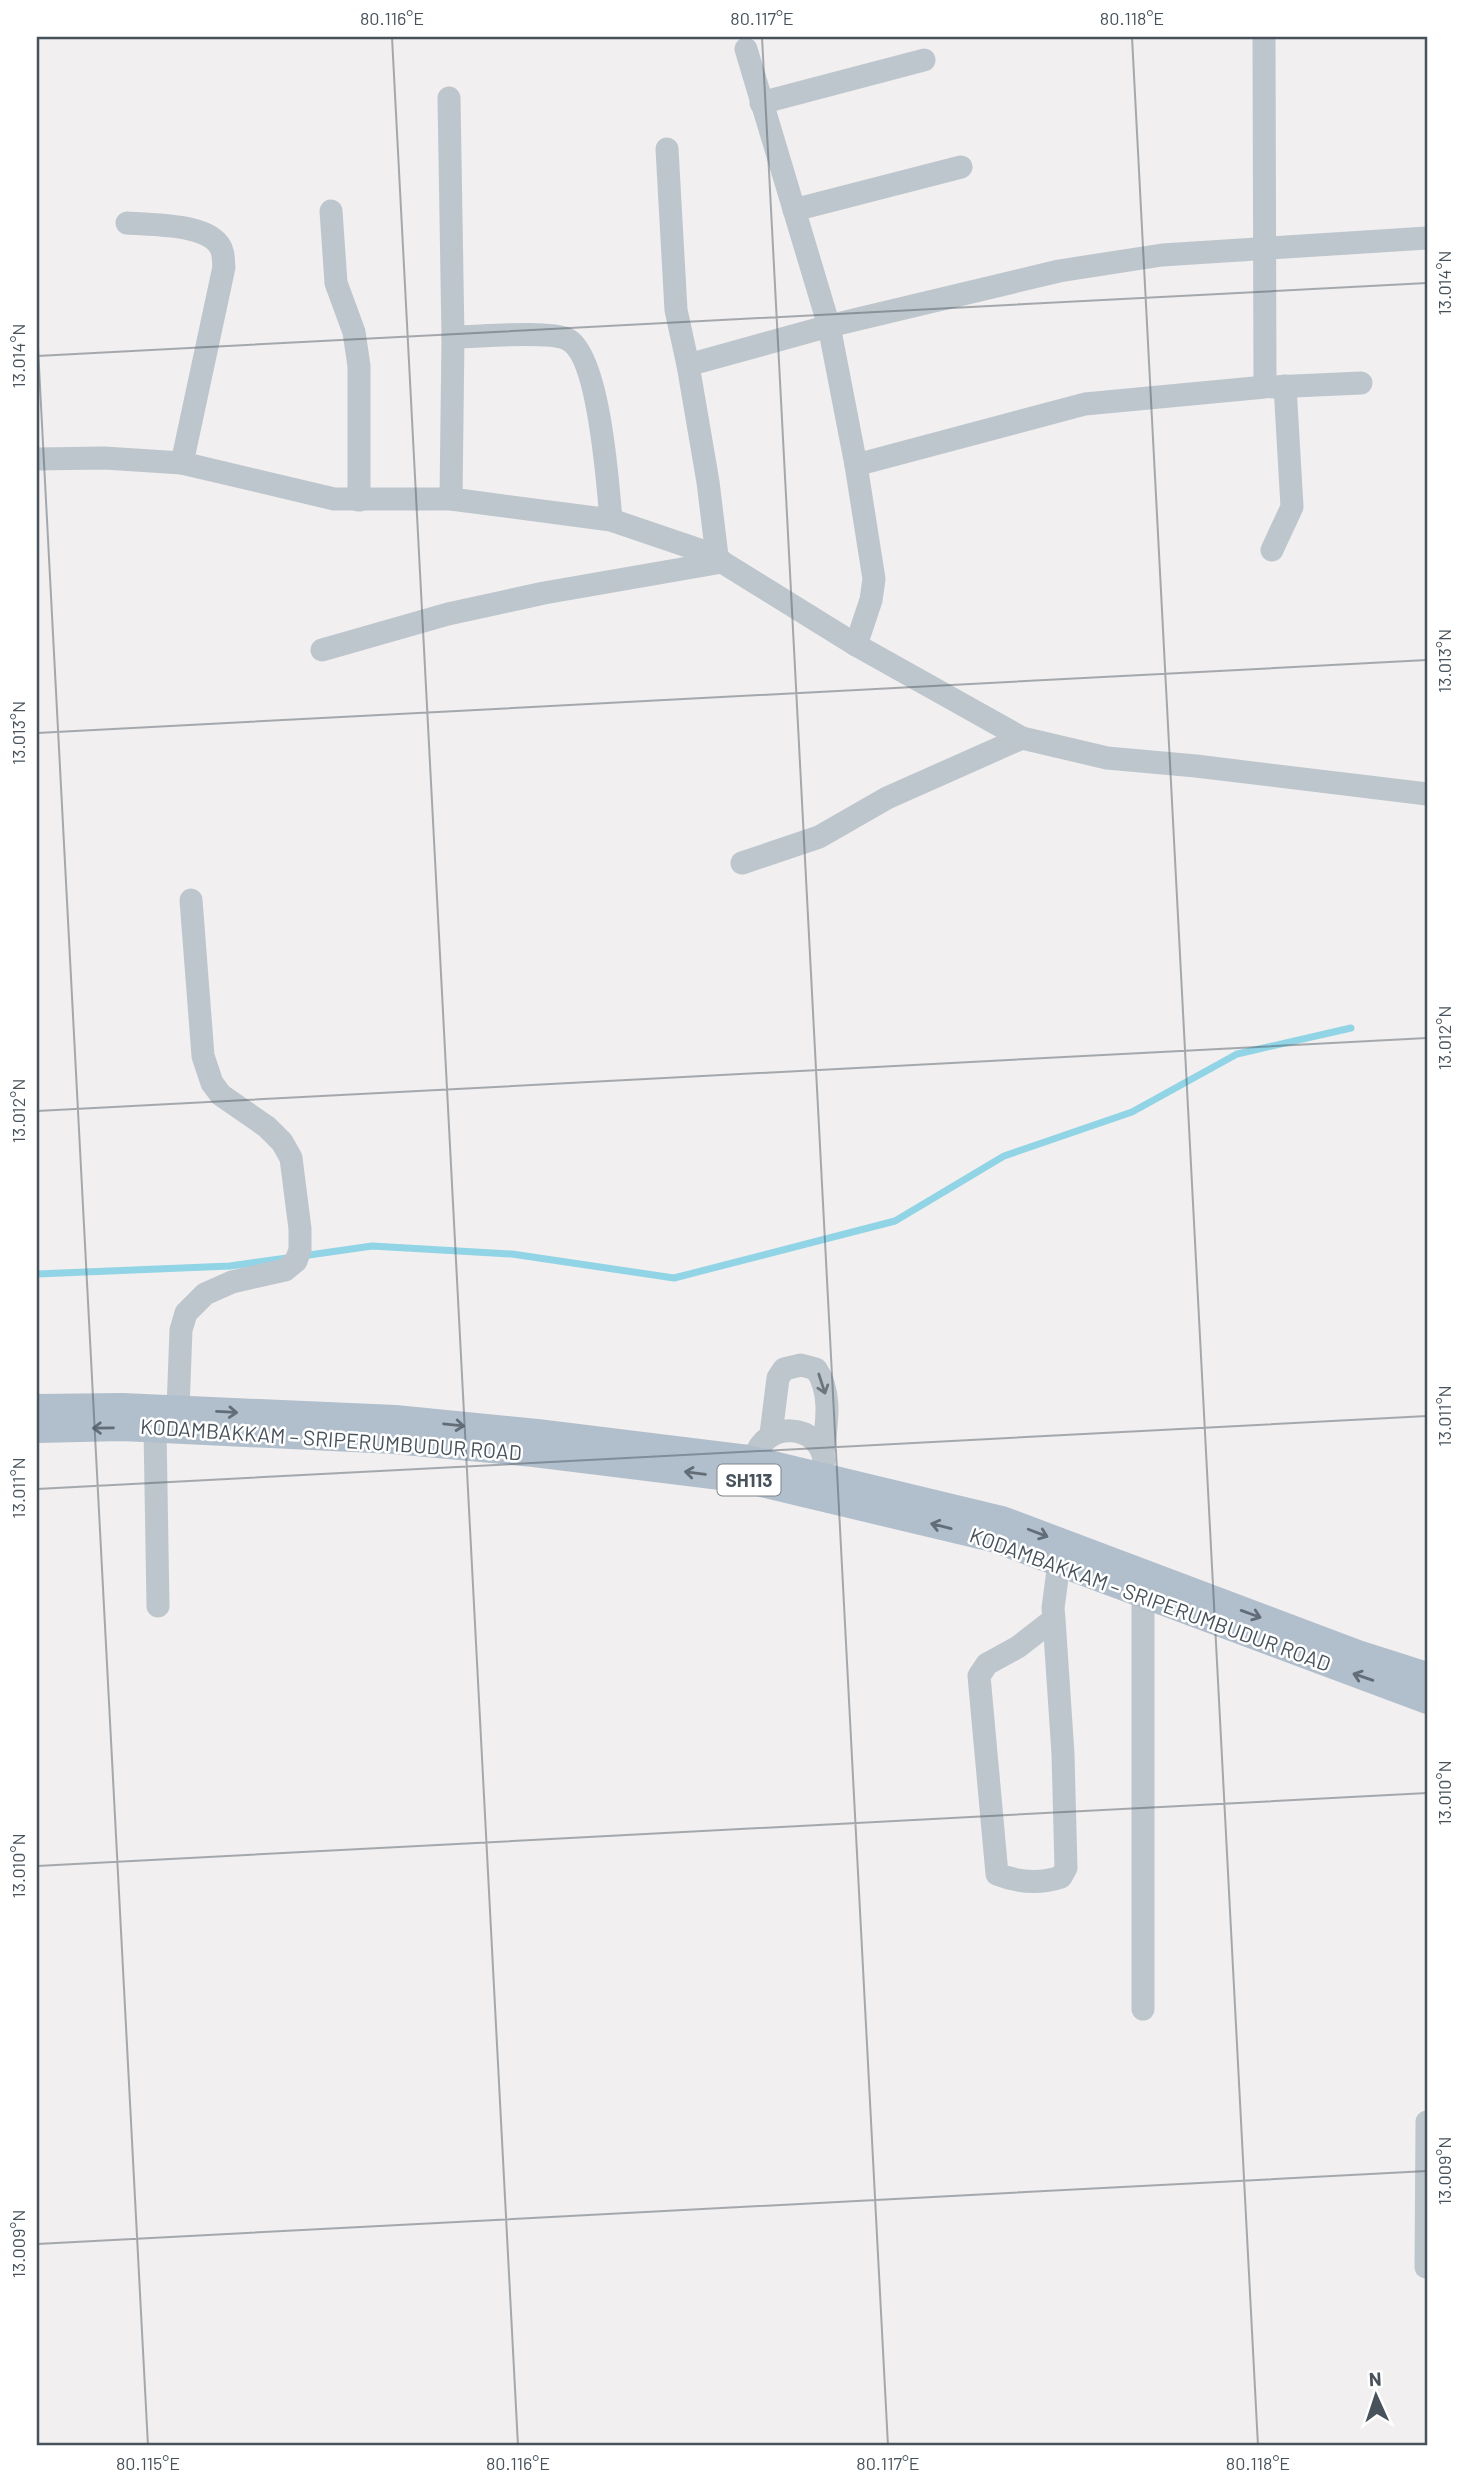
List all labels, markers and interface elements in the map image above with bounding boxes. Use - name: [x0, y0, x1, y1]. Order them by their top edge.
- text: 80.116°E: [360, 7, 424, 29]
- text: 80.117°E: [730, 7, 794, 29]
- text: 80.118°E: [1100, 7, 1164, 29]
- text: 13.014°N: [1433, 251, 1455, 315]
- text: 13.014°N: [7, 324, 29, 388]
- text: 13.013°N: [1433, 629, 1455, 693]
- text: 13.013°N: [7, 701, 29, 765]
- text: 13.012°N: [1433, 1006, 1455, 1070]
- text: 13.012°N: [7, 1079, 29, 1143]
- one-way arrow: [817, 1373, 830, 1395]
- text: 13.011°N: [1433, 1385, 1455, 1447]
- one-way arrow: [216, 1405, 239, 1418]
- street label: KODAMBAKKAM – SRIPERUMBUDUR ROAD: [140, 1413, 523, 1464]
- one-way arrow: [443, 1419, 465, 1432]
- one-way arrow: [91, 1421, 114, 1435]
- text: 13.011°N: [7, 1457, 29, 1519]
- road number: SH113: [718, 1464, 780, 1496]
- one-way arrow: [685, 1466, 707, 1479]
- one-way arrow: [931, 1519, 953, 1532]
- street label: KODAMBAKKAM – SRIPERUMBUDUR ROAD: [967, 1521, 1334, 1676]
- one-way arrow: [1026, 1528, 1048, 1541]
- one-way arrow: [1239, 1608, 1261, 1621]
- one-way arrow: [1352, 1670, 1374, 1682]
- text: 13.010°N: [1433, 1760, 1455, 1826]
- text: 13.010°N: [7, 1833, 29, 1899]
- text: 13.009°N: [1433, 2137, 1455, 2205]
- text: 13.009°N: [7, 2210, 29, 2278]
- north arrow: [1342, 2360, 1412, 2430]
- text: N: [1368, 2367, 1382, 2390]
- text: 80.115°E: [116, 2452, 180, 2474]
- text: 80.116°E: [486, 2452, 550, 2474]
- text: 80.117°E: [856, 2452, 920, 2474]
- text: 80.118°E: [1226, 2452, 1290, 2474]

